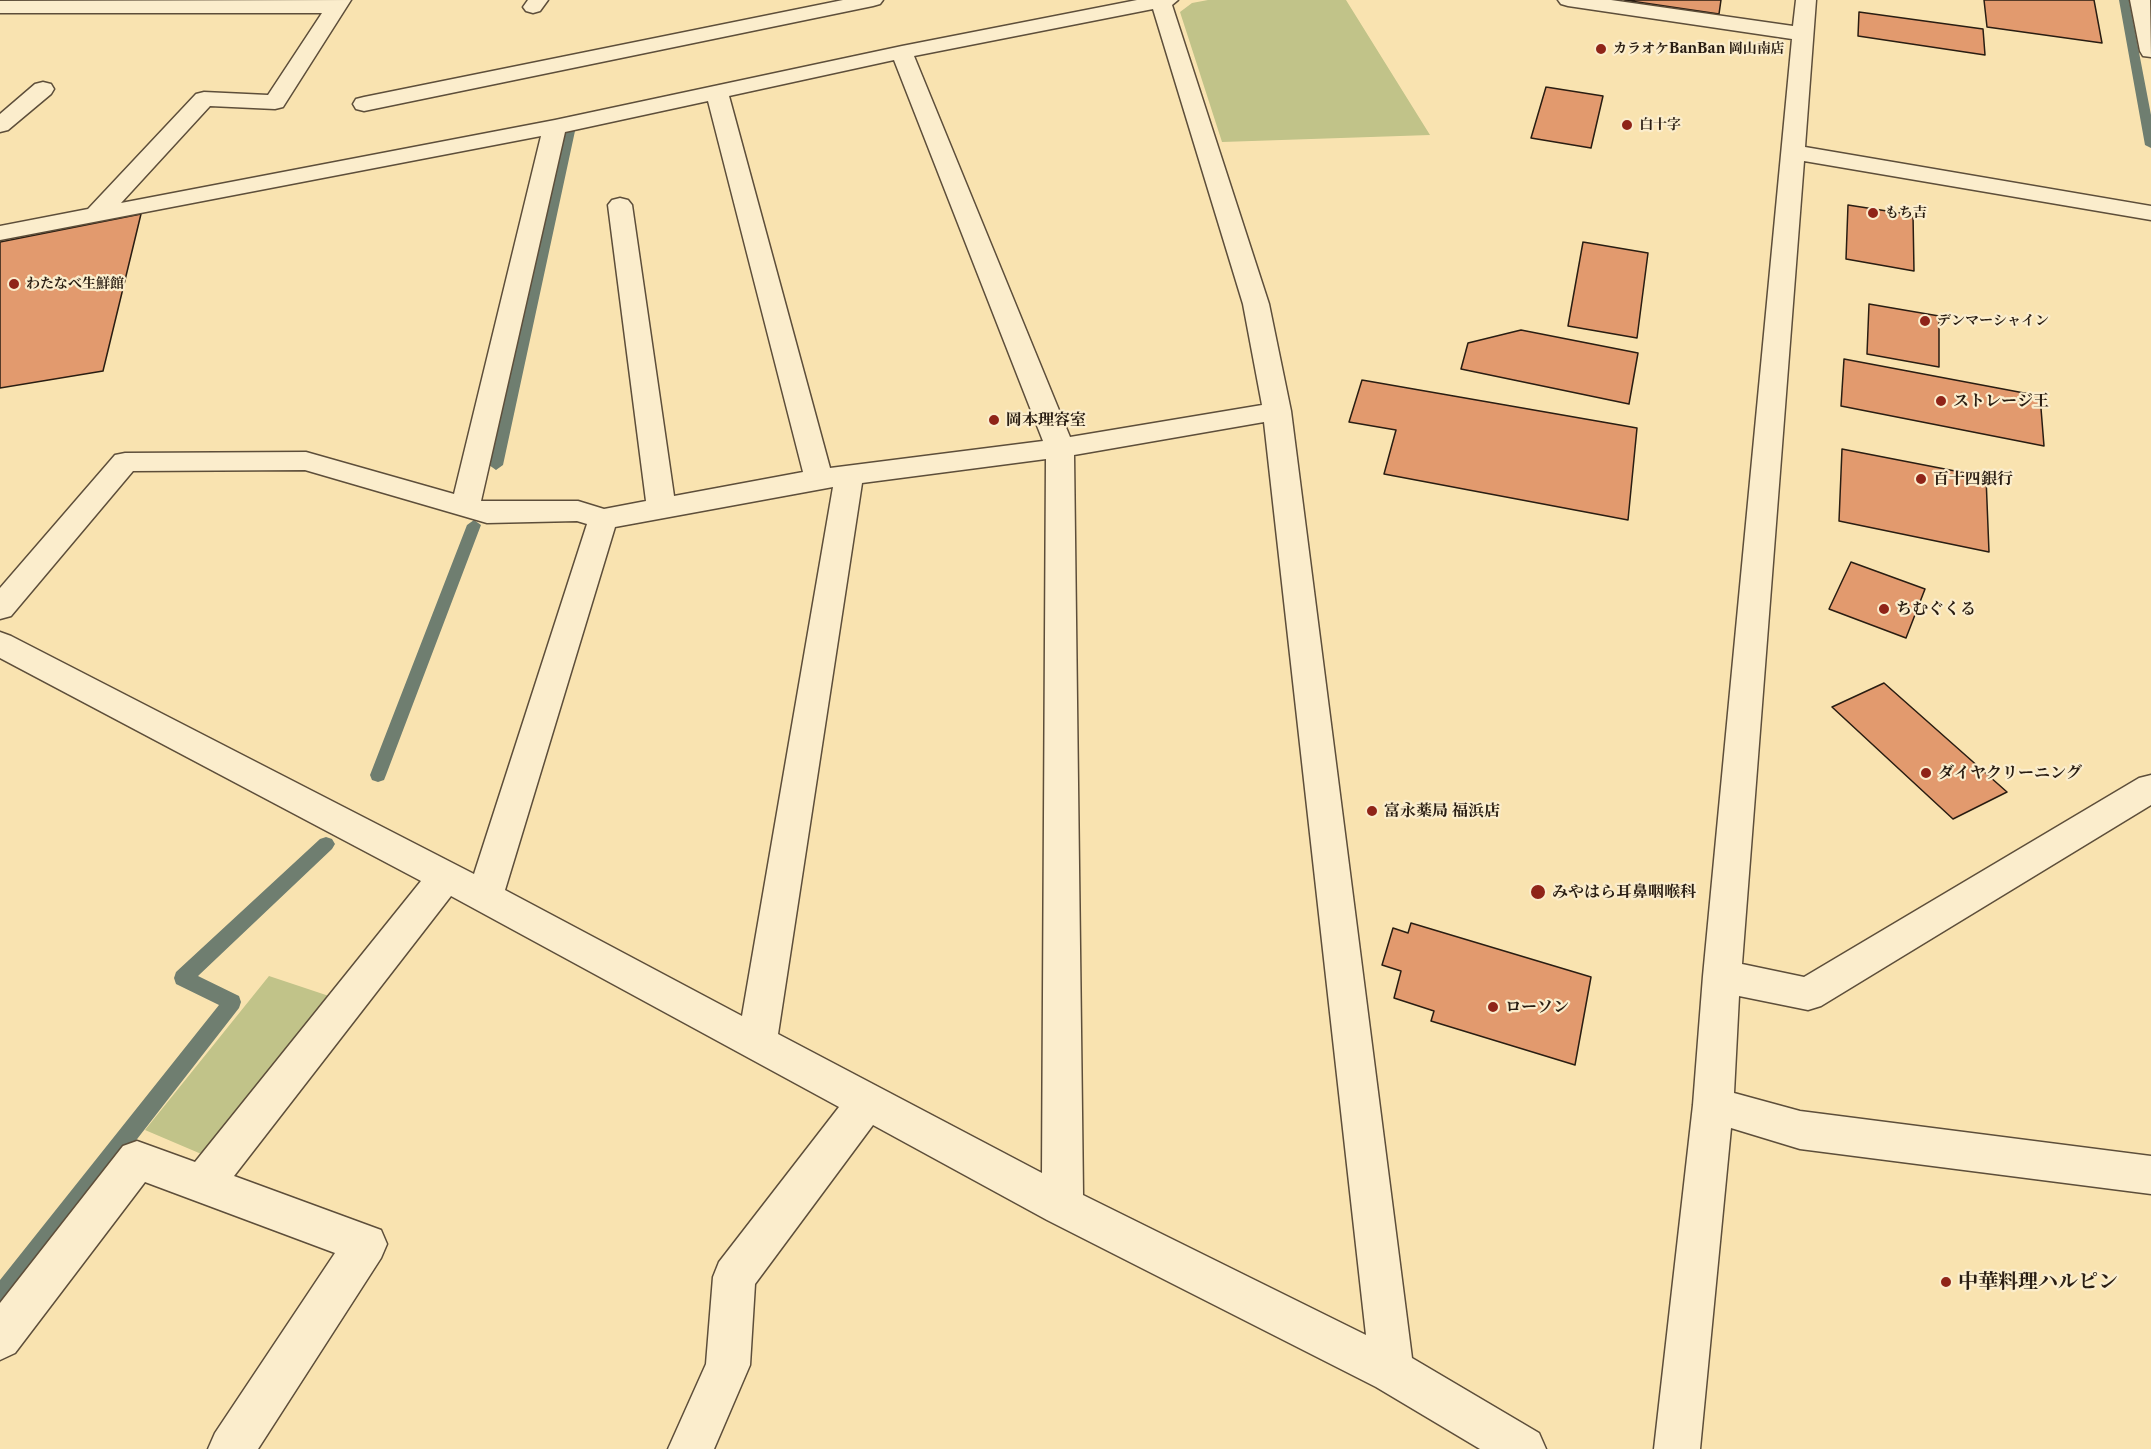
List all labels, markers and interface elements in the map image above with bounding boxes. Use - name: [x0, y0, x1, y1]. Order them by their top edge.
- place label: カラオケBanBan 岡山南店: [1613, 41, 1785, 57]
- marker: カラオケBanBan 岡山南店: [1594, 42, 1608, 56]
- place label: 白十字: [1639, 117, 1681, 133]
- marker: 白十字: [1620, 118, 1634, 132]
- place label: もち吉: [1885, 205, 1927, 221]
- marker: もち吉: [1866, 206, 1880, 220]
- place label: わたなべ生鮮館: [26, 276, 124, 292]
- marker: わたなべ生鮮館: [7, 277, 21, 291]
- place label: デンマーシャイン: [1937, 313, 2049, 329]
- marker: デンマーシャイン: [1918, 314, 1932, 328]
- place label: ストレージ王: [1953, 391, 2049, 411]
- marker: ストレージ王: [1934, 394, 1948, 408]
- place label: 岡本理容室: [1006, 410, 1086, 430]
- marker: 岡本理容室: [987, 413, 1001, 427]
- place label: 百十四銀行: [1933, 469, 2013, 489]
- marker: 百十四銀行: [1914, 472, 1928, 486]
- place label: ちむぐくる: [1896, 599, 1976, 619]
- marker: ちむぐくる: [1877, 602, 1891, 616]
- place label: ダイヤクリーニング: [1938, 763, 2082, 783]
- marker: ダイヤクリーニング: [1919, 766, 1933, 780]
- place label: 富永薬局 福浜店: [1384, 801, 1500, 821]
- marker: 富永薬局 福浜店: [1365, 804, 1379, 818]
- place label: みやはら耳鼻咽喉科: [1552, 882, 1696, 902]
- marker: みやはら耳鼻咽喉科: [1529, 883, 1547, 901]
- place label: ローソン: [1505, 997, 1569, 1017]
- marker: ローソン: [1486, 1000, 1500, 1014]
- place label: 中華料理ハルピン: [1958, 1270, 2118, 1294]
- marker: 中華料理ハルピン: [1939, 1275, 1953, 1289]

